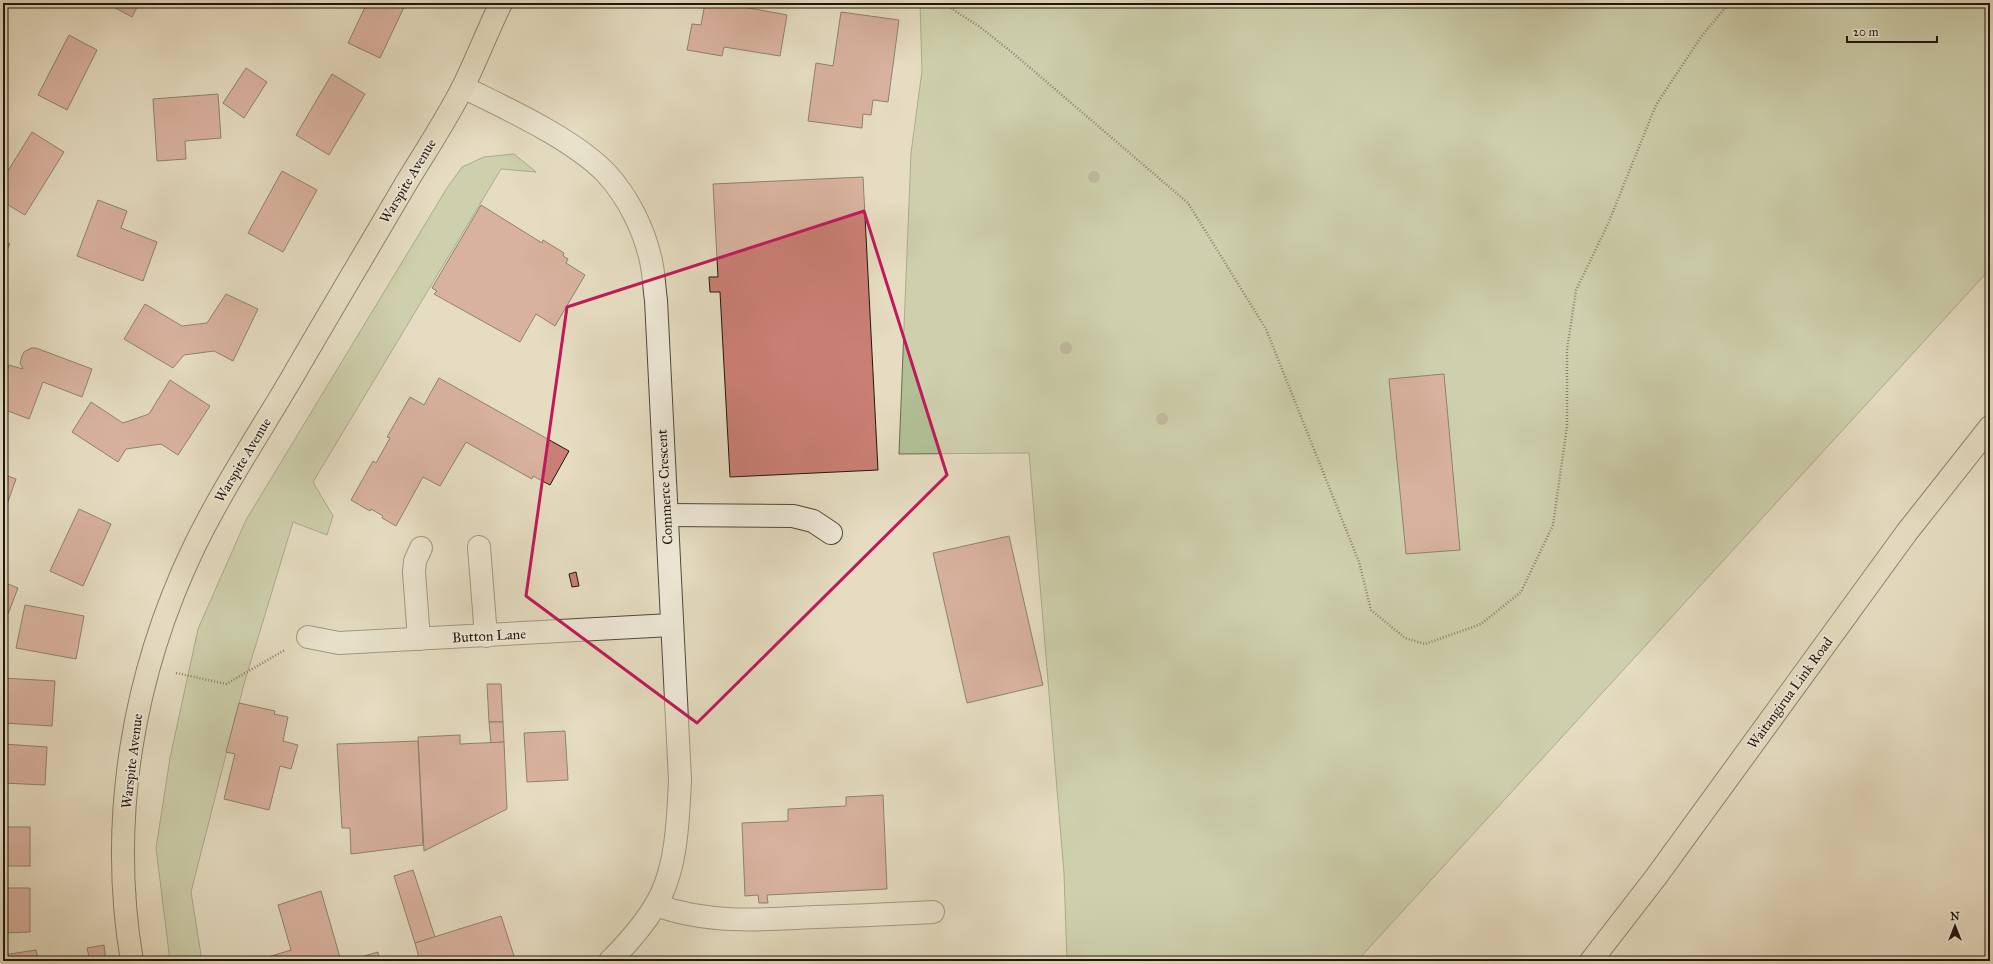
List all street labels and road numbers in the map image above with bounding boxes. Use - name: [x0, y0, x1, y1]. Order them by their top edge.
- street label: Warspite Avenue: [376, 136, 440, 226]
- street label: Warspite Avenue: [211, 415, 275, 505]
- street label: Commerce Crescent: [653, 429, 677, 545]
- street label: Button Lane: [452, 626, 527, 646]
- street label: Waitangirua Link Road: [1744, 634, 1836, 752]
- street label: Warspite Avenue: [118, 712, 146, 809]

